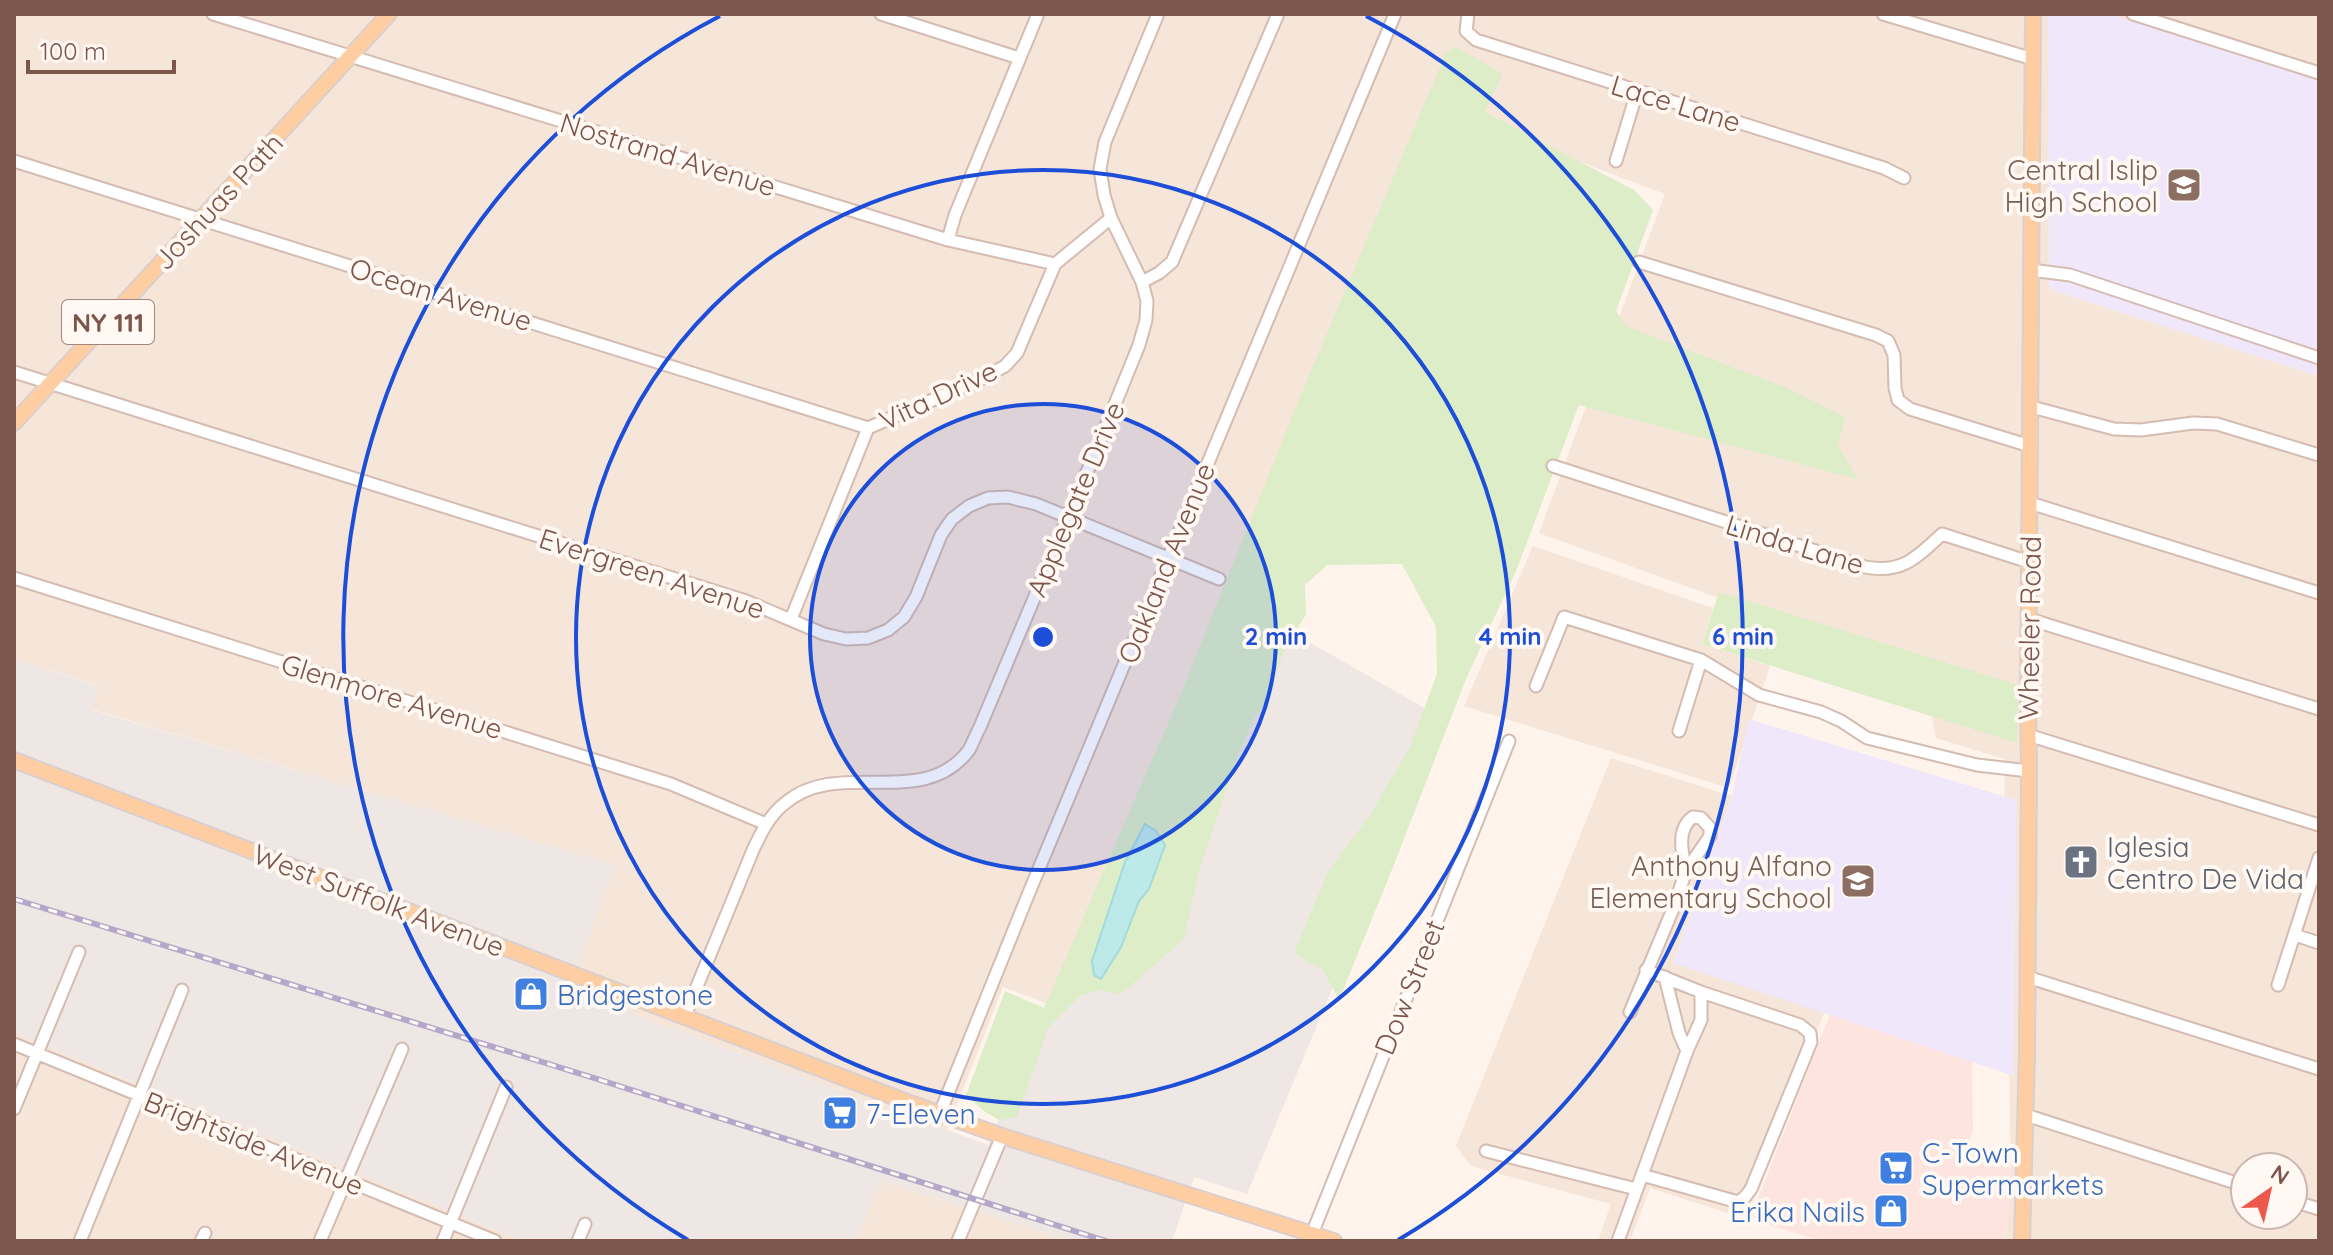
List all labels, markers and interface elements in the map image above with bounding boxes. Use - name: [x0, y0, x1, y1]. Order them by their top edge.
- scale bar: [28, 24, 174, 74]
- text: 100 m: [40, 36, 106, 66]
- street label: Lace Lane: [1607, 67, 1745, 139]
- street label: Nostrand Avenue: [556, 105, 780, 203]
- street label: Joshuas Path: [146, 125, 290, 277]
- place label: Central Islip High School: [2004, 152, 2158, 219]
- school or university icon: Central Islip High School: [2165, 166, 2203, 204]
- street label: Ocean Avenue: [346, 250, 536, 338]
- road number: NY 111: [62, 300, 154, 344]
- street label: Vita Drive: [873, 352, 1003, 438]
- street label: Applegate Drive: [1018, 396, 1132, 602]
- street label: Oakland Avenue: [1110, 458, 1222, 668]
- street label: Linda Lane: [1722, 506, 1868, 582]
- street label: Evergreen Avenue: [535, 520, 769, 626]
- street label: Wheeler Road: [2010, 535, 2048, 721]
- text: 2 min: [1245, 621, 1307, 651]
- text: 4 min: [1479, 621, 1541, 651]
- text: 6 min: [1712, 621, 1774, 651]
- centre of rings: [1029, 623, 1057, 651]
- street label: Glenmore Avenue: [277, 646, 507, 746]
- place label: Iglesia Centro De Vida: [2107, 829, 2304, 896]
- street label: West Suffolk Avenue: [248, 836, 510, 964]
- church icon: Iglesia Centro De Vida: [2062, 843, 2100, 881]
- place label: Anthony Alfano Elementary School: [1589, 848, 1832, 915]
- school or university icon: Anthony Alfano Elementary School: [1839, 862, 1877, 900]
- street label: Dow Street: [1366, 914, 1452, 1060]
- shop icon: Bridgestone: [512, 975, 550, 1013]
- place label: Bridgestone: [557, 977, 713, 1012]
- street label: Brightside Avenue: [139, 1083, 369, 1203]
- supermarket icon: 7-Eleven: [821, 1094, 859, 1132]
- place label: 7-Eleven: [866, 1096, 976, 1131]
- place label: C‑Town Supermarkets: [1922, 1135, 2104, 1202]
- supermarket icon: C‑Town Supermarkets: [1877, 1149, 1915, 1187]
- north arrow: [2229, 1151, 2309, 1231]
- text: N: [2266, 1158, 2295, 1191]
- shop icon: Erika Nails: [1872, 1192, 1910, 1230]
- place label: Erika Nails: [1730, 1194, 1865, 1229]

